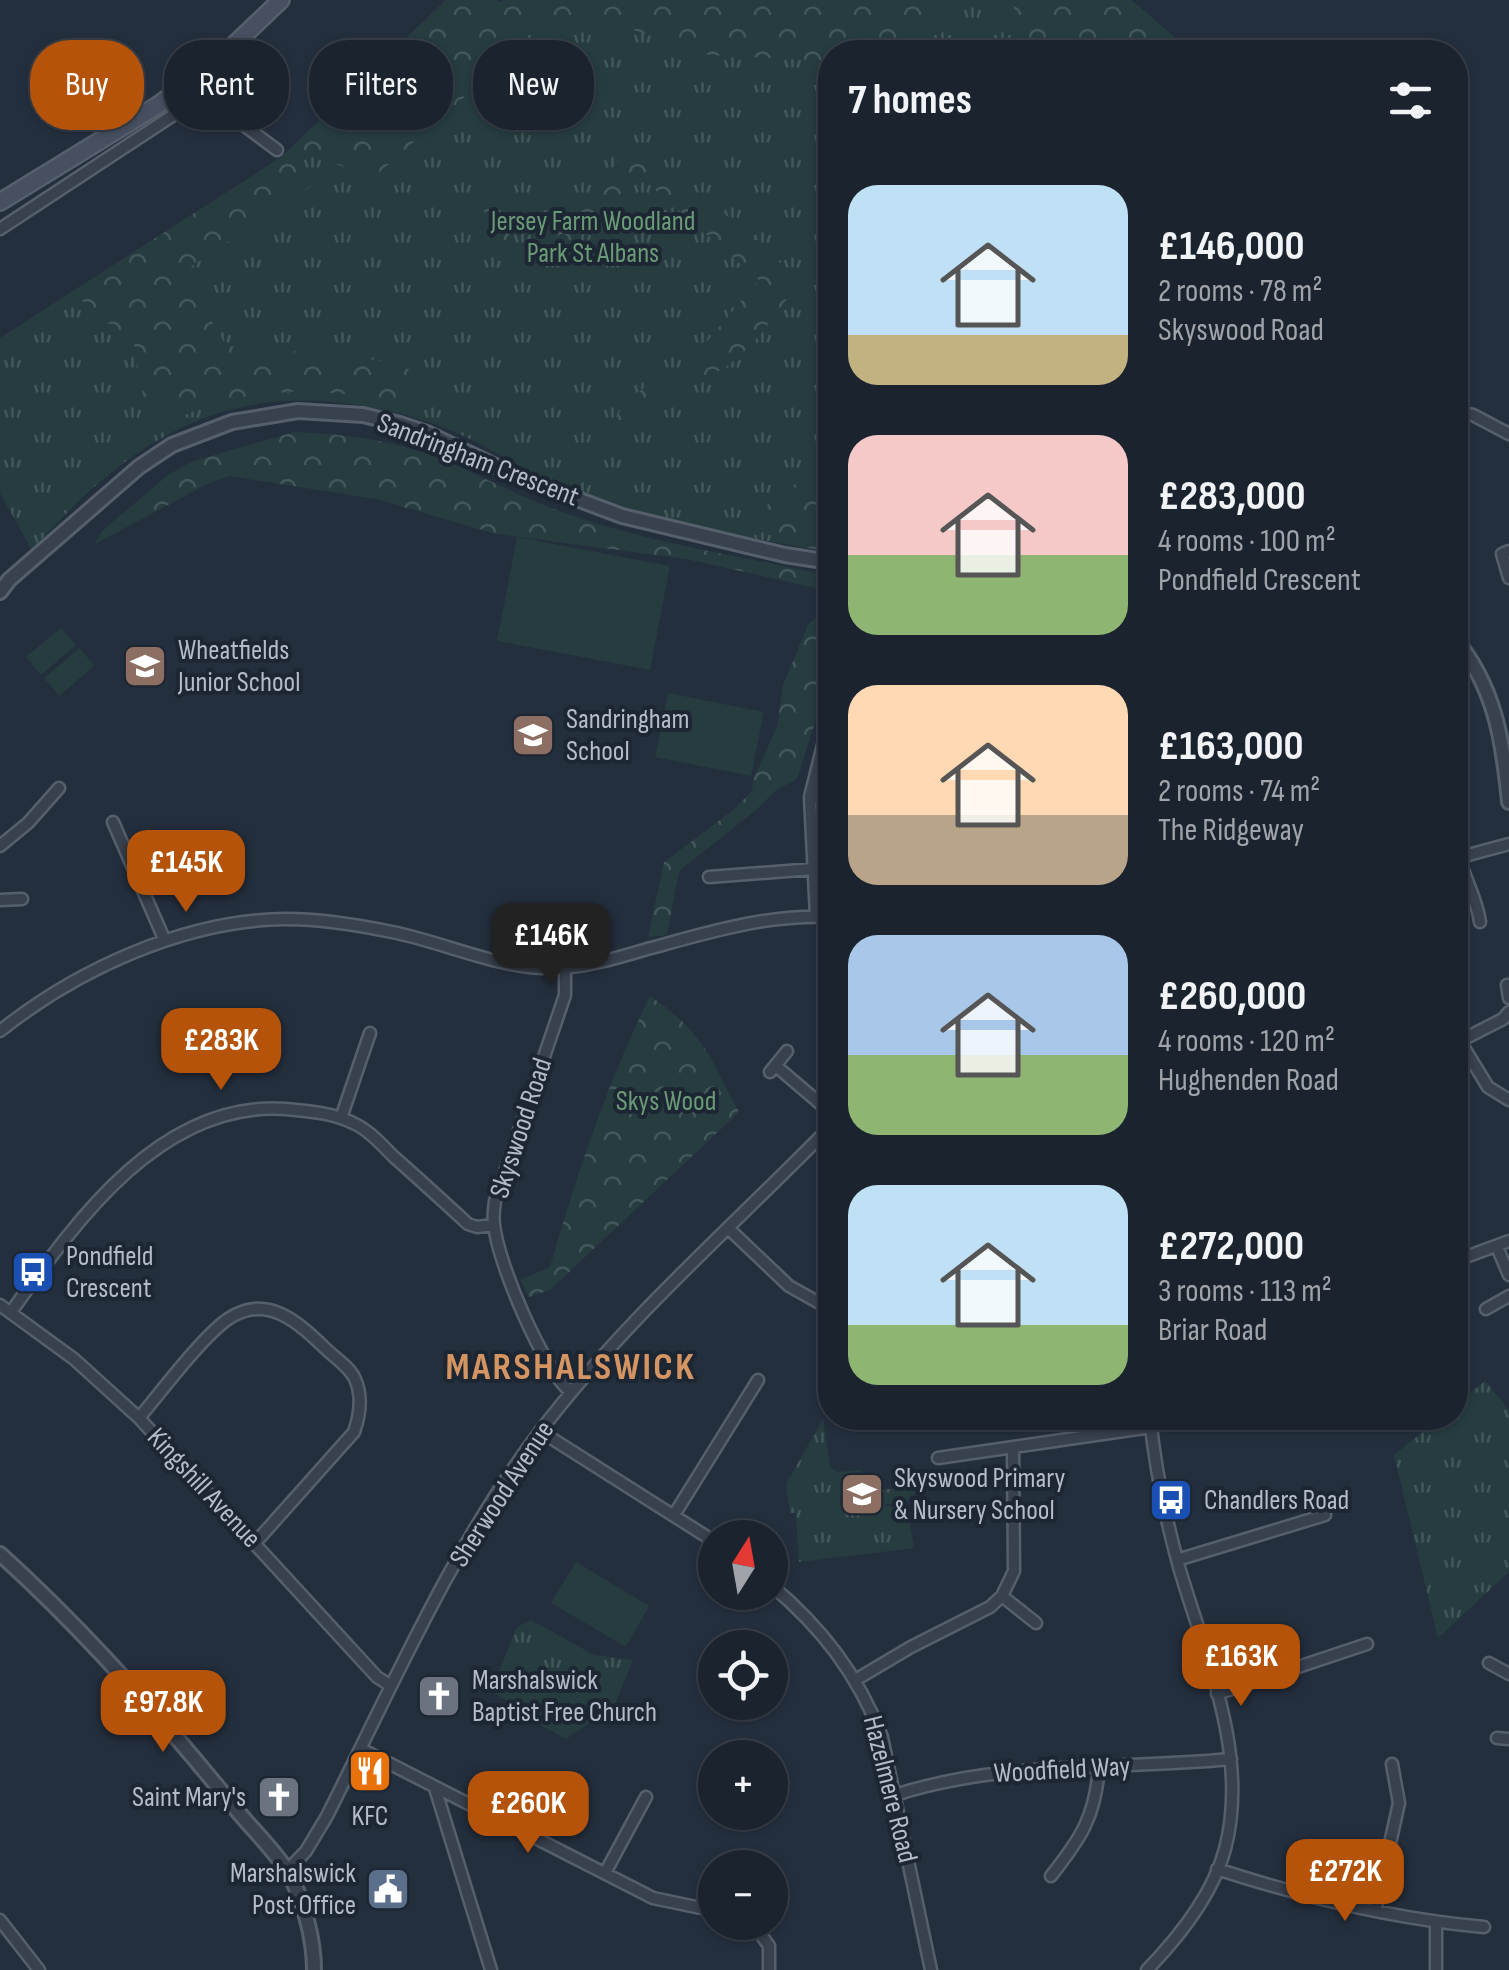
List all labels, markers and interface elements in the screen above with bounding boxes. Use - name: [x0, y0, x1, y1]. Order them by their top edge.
- chip: Buy: [30, 40, 144, 130]
- chip: Rent: [164, 40, 289, 130]
- chip: Filters: [309, 40, 453, 130]
- chip: New: [473, 40, 594, 130]
- icon: filters: [1383, 73, 1438, 128]
- text: 7 homes: [848, 75, 972, 126]
- park label: Jersey Farm Woodland Park St Albans: [490, 205, 695, 270]
- text: £146,000: [1158, 221, 1305, 272]
- icon: home: [928, 225, 1048, 345]
- text: 2 rooms · 78 m²: [1158, 272, 1322, 311]
- text: Skyswood Road: [1158, 311, 1324, 350]
- street label: Sandringham Crescent: [372, 406, 584, 514]
- text: £283,000: [1158, 471, 1306, 522]
- icon: home: [928, 475, 1048, 595]
- text: 4 rooms · 100 m²: [1158, 522, 1336, 561]
- text: Pondfield Crescent: [1158, 561, 1361, 600]
- place label: Wheatfields Junior School: [177, 634, 300, 699]
- school or university icon: Wheatfields Junior School: [122, 643, 168, 689]
- place label: Sandringham School: [566, 703, 690, 768]
- school or university icon: Sandringham School: [510, 712, 556, 758]
- text: £163,000: [1158, 721, 1304, 772]
- icon: home: [928, 725, 1048, 845]
- text: 2 rooms · 74 m²: [1158, 772, 1320, 811]
- text: The Ridgeway: [1158, 811, 1304, 850]
- pin: £145K: [116, 830, 256, 915]
- text: £145K: [149, 843, 223, 882]
- pin: £146K: [481, 903, 621, 988]
- text: £146K: [514, 916, 588, 955]
- text: £260,000: [1158, 971, 1306, 1022]
- icon: home: [928, 975, 1048, 1095]
- pin: £283K: [151, 1008, 291, 1093]
- text: £283K: [183, 1021, 259, 1060]
- text: 4 rooms · 120 m²: [1158, 1022, 1335, 1061]
- street label: Skyswood Road: [483, 1054, 559, 1202]
- text: Hughenden Road: [1158, 1061, 1339, 1100]
- park label: Skys Wood: [616, 1085, 716, 1118]
- text: £272,000: [1158, 1221, 1304, 1272]
- icon: home: [928, 1225, 1048, 1345]
- place label: Pondfield Crescent: [66, 1240, 153, 1305]
- bus stop icon: Pondfield Crescent: [10, 1249, 56, 1295]
- text: 3 rooms · 113 m²: [1158, 1272, 1332, 1311]
- text: Briar Road: [1158, 1311, 1267, 1350]
- district label: MARSHALSWICK: [445, 1345, 697, 1390]
- street label: Sherwood Avenue: [443, 1415, 561, 1573]
- street label: Kingshill Avenue: [140, 1421, 268, 1555]
- place label: Skyswood Primary & Nursery School: [894, 1462, 1066, 1527]
- school or university icon: Skyswood Primary & Nursery School: [839, 1471, 885, 1517]
- bus stop icon: Chandlers Road: [1148, 1477, 1194, 1523]
- place label: Chandlers Road: [1204, 1484, 1349, 1517]
- north arrow: [698, 1520, 788, 1610]
- map controls: [698, 1520, 788, 1940]
- pin: £163K: [1171, 1624, 1311, 1709]
- button: locate: [698, 1630, 788, 1720]
- text: £163K: [1204, 1637, 1278, 1676]
- place label: Marshalswick Baptist Free Church: [472, 1664, 657, 1729]
- pin: £97.8K: [82, 1670, 244, 1755]
- church icon: Marshalswick Baptist Free Church: [416, 1673, 462, 1719]
- text: £97.8K: [123, 1683, 203, 1722]
- street label: Hazelmere Road: [856, 1712, 924, 1866]
- button: +: [698, 1740, 788, 1830]
- restaurant icon: KFC: [347, 1748, 393, 1794]
- street label: Woodfield Way: [993, 1750, 1131, 1790]
- pin: £260K: [458, 1771, 598, 1856]
- church icon: Saint Mary's: [256, 1774, 302, 1820]
- place label: Saint Mary's: [132, 1781, 246, 1814]
- text: £260K: [490, 1784, 566, 1823]
- place label: KFC: [352, 1800, 388, 1833]
- pin: £272K: [1275, 1839, 1415, 1924]
- button: −: [698, 1850, 788, 1940]
- text: £272K: [1308, 1852, 1382, 1891]
- place label: Marshalswick Post Office: [230, 1857, 356, 1922]
- public building icon: Marshalswick Post Office: [365, 1866, 411, 1912]

